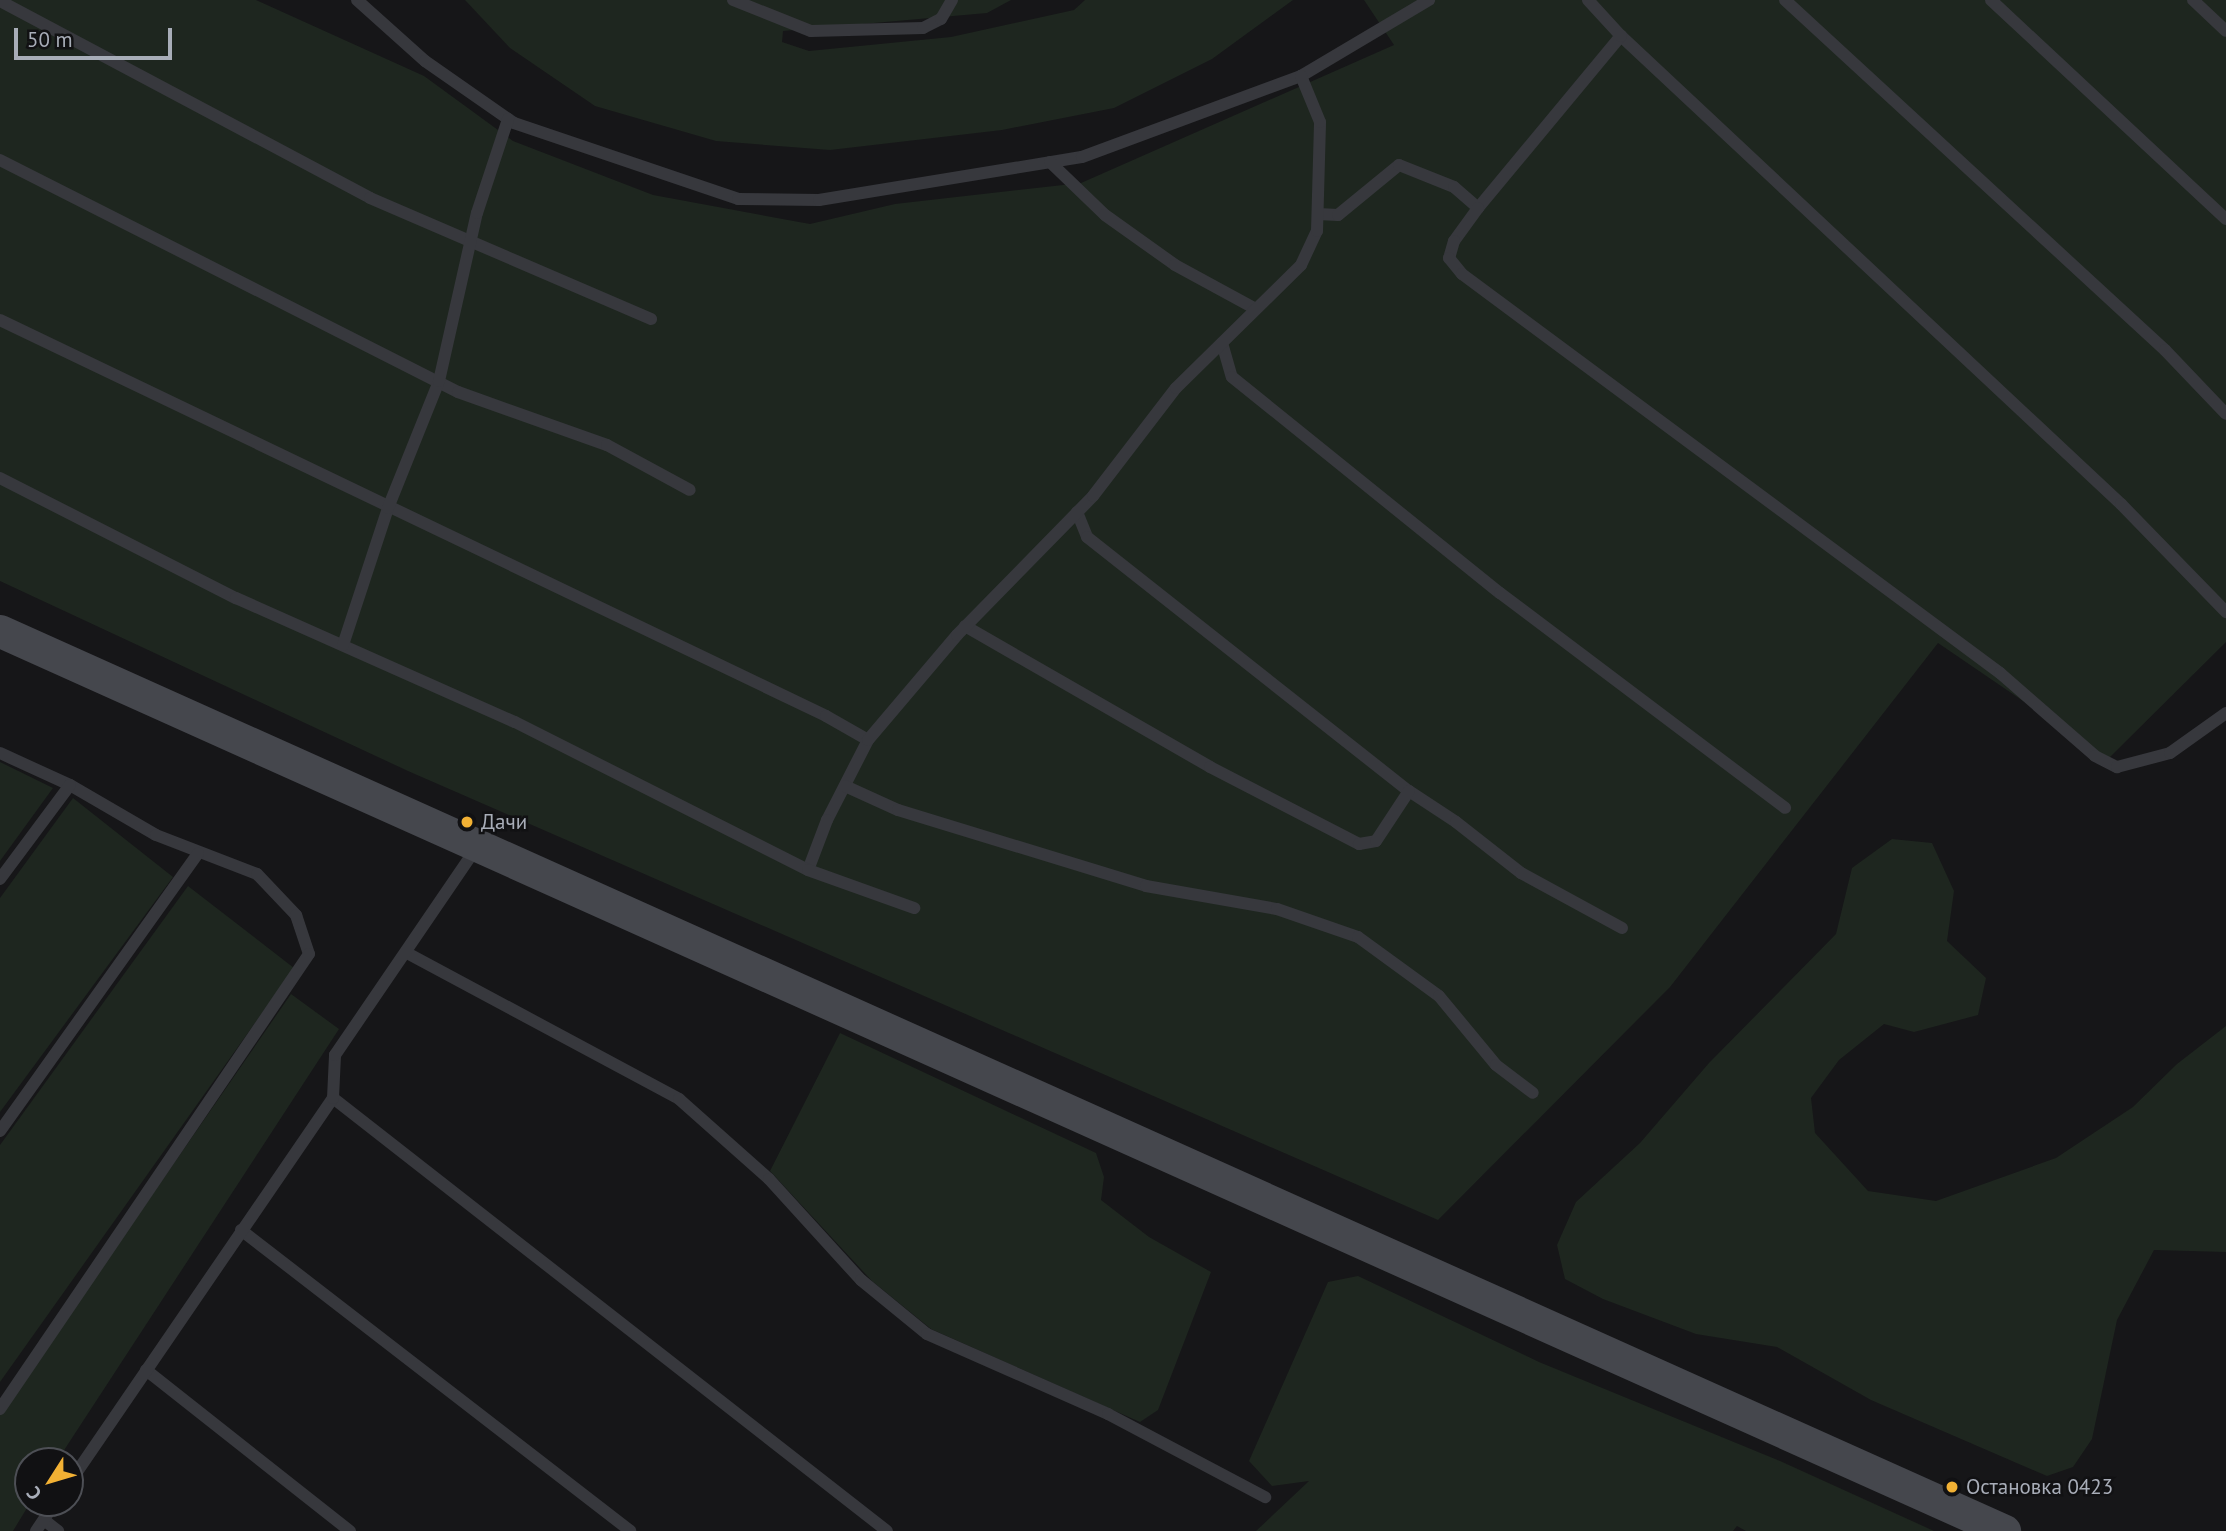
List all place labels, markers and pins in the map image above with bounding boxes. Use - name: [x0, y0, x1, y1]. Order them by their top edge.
- place label: Дачи: [481, 809, 527, 835]
- marker: Дачи: [459, 814, 475, 830]
- place label: Остановка 0423: [1966, 1474, 2113, 1500]
- marker: Остановка 0423: [1944, 1479, 1960, 1495]

